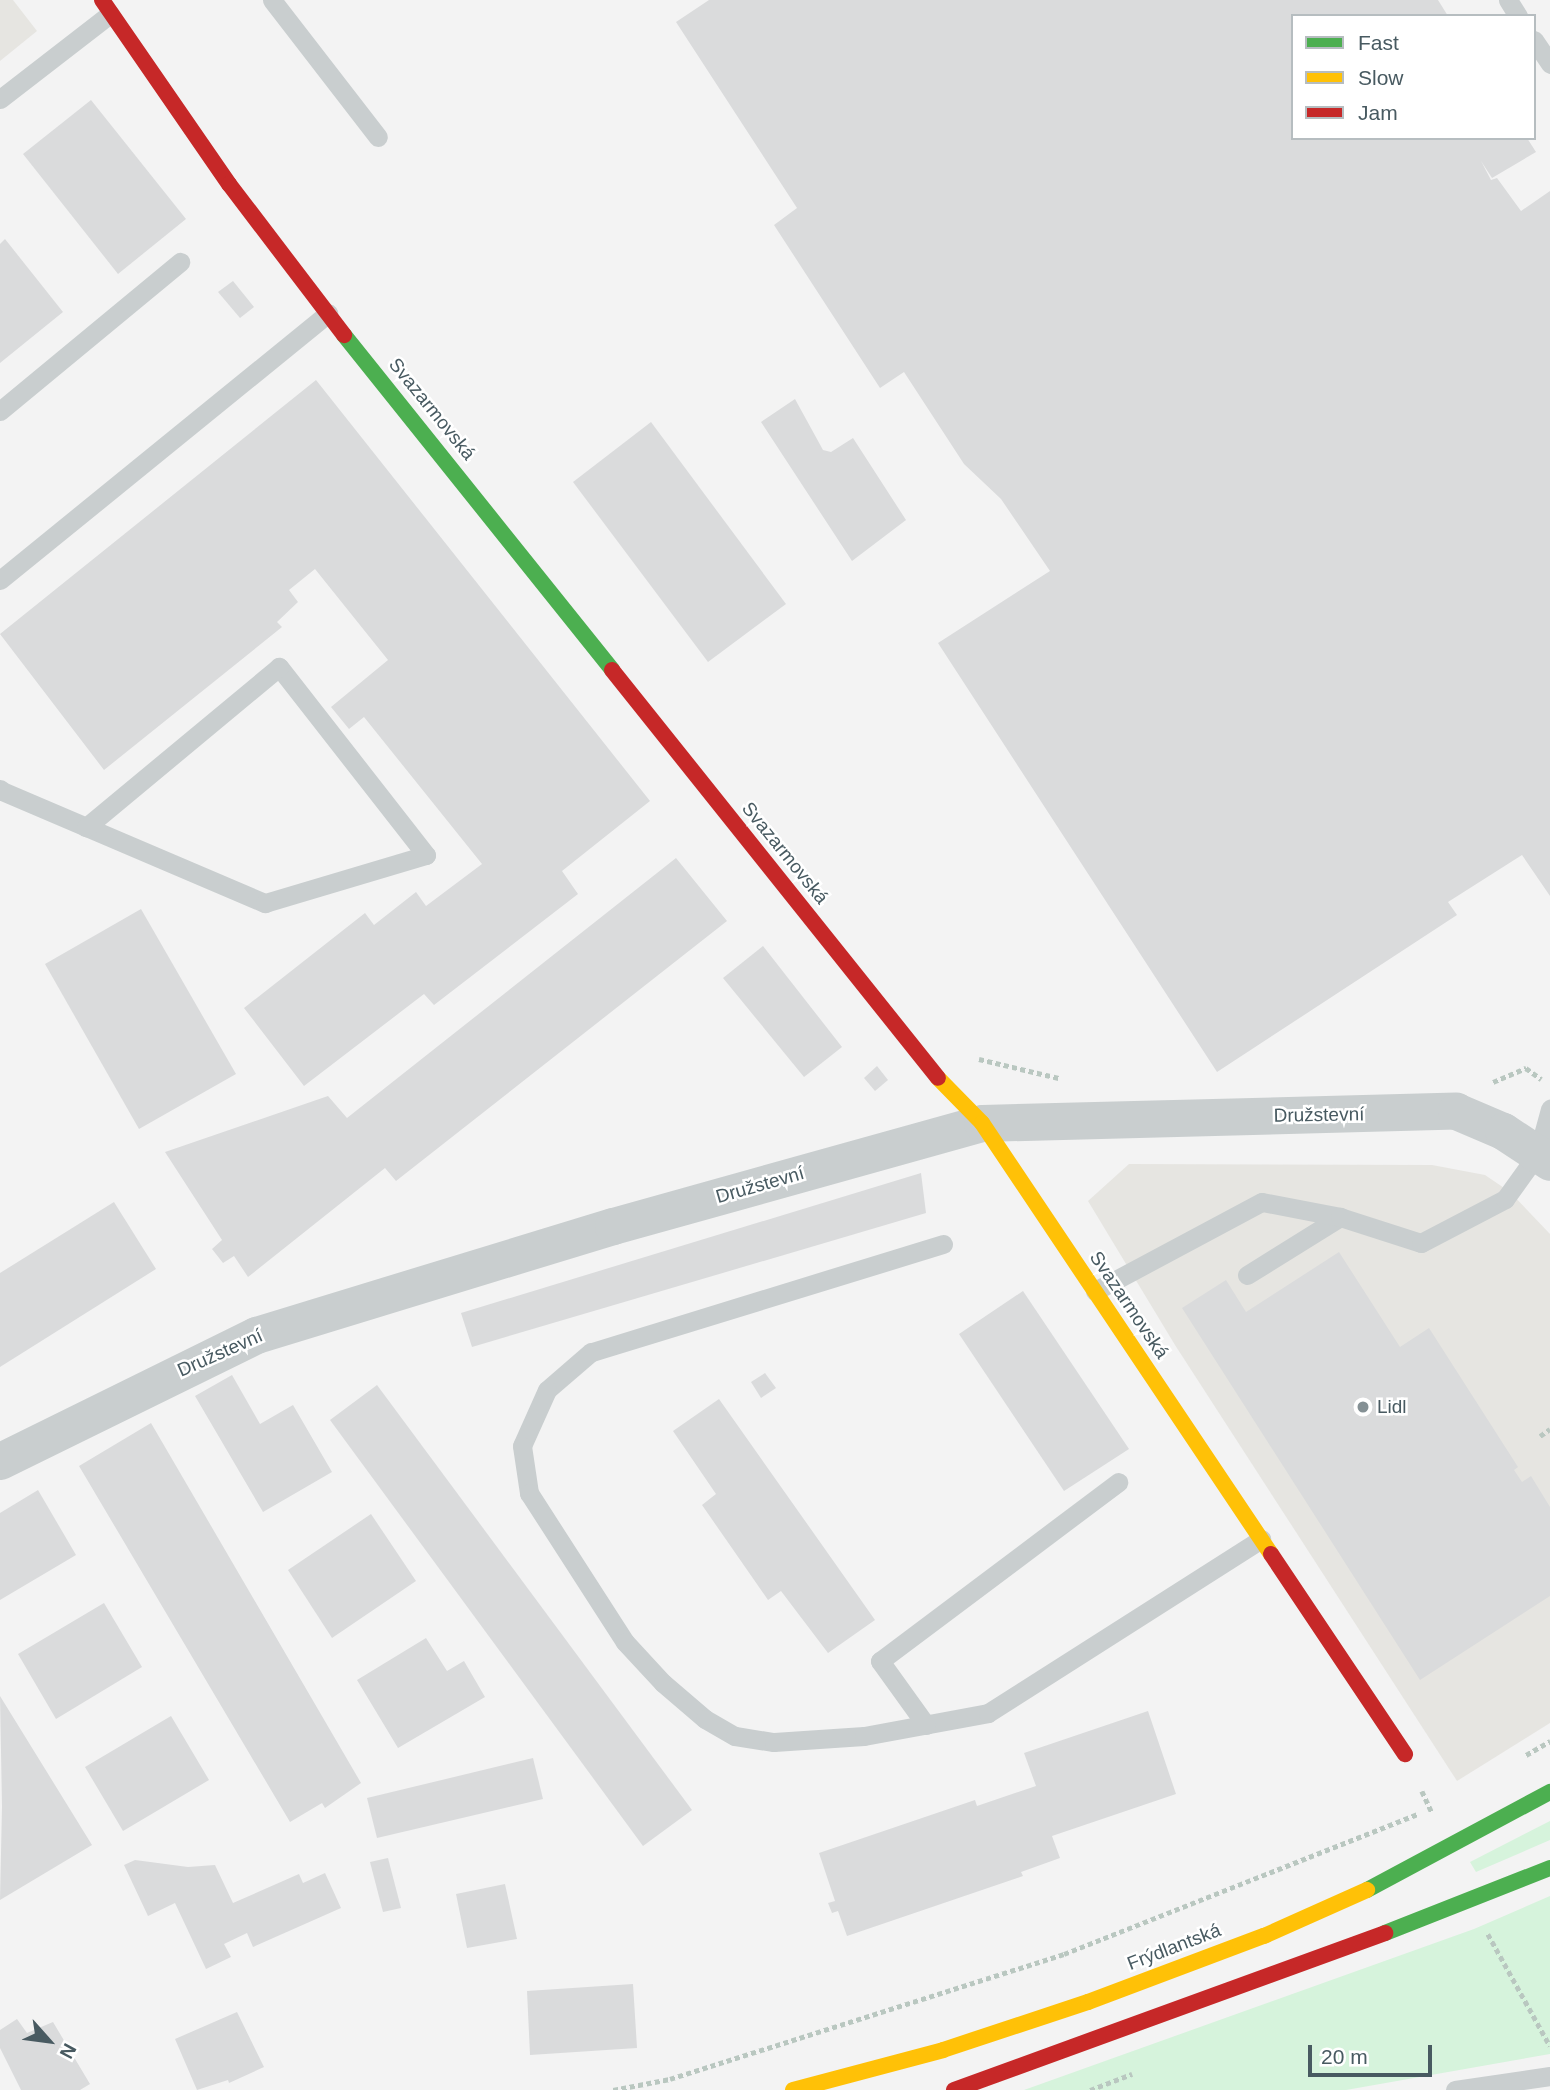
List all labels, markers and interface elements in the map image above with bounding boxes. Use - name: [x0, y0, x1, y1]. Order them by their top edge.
- legend: [1291, 14, 1536, 140]
- text: Fast: [1358, 31, 1399, 54]
- text: Slow: [1358, 66, 1404, 89]
- text: Jam: [1358, 101, 1398, 124]
- street label: Svazarmovská: [384, 353, 480, 465]
- street label: Svazarmovská: [737, 797, 833, 909]
- street label: Družstevní: [1273, 1103, 1365, 1127]
- street label: Družstevní: [713, 1162, 807, 1208]
- street label: Svazarmovská: [1085, 1247, 1173, 1363]
- street label: Družstevní: [174, 1324, 266, 1382]
- place label: Lidl: [1377, 1396, 1407, 1418]
- marker: Lidl: [1355, 1399, 1371, 1415]
- street label: Frýdlantská: [1124, 1919, 1224, 1975]
- north arrow: [14, 2006, 84, 2076]
- scale bar: [1312, 2030, 1436, 2074]
- text: N: [55, 2040, 80, 2062]
- text: 20 m: [1321, 2045, 1368, 2068]

